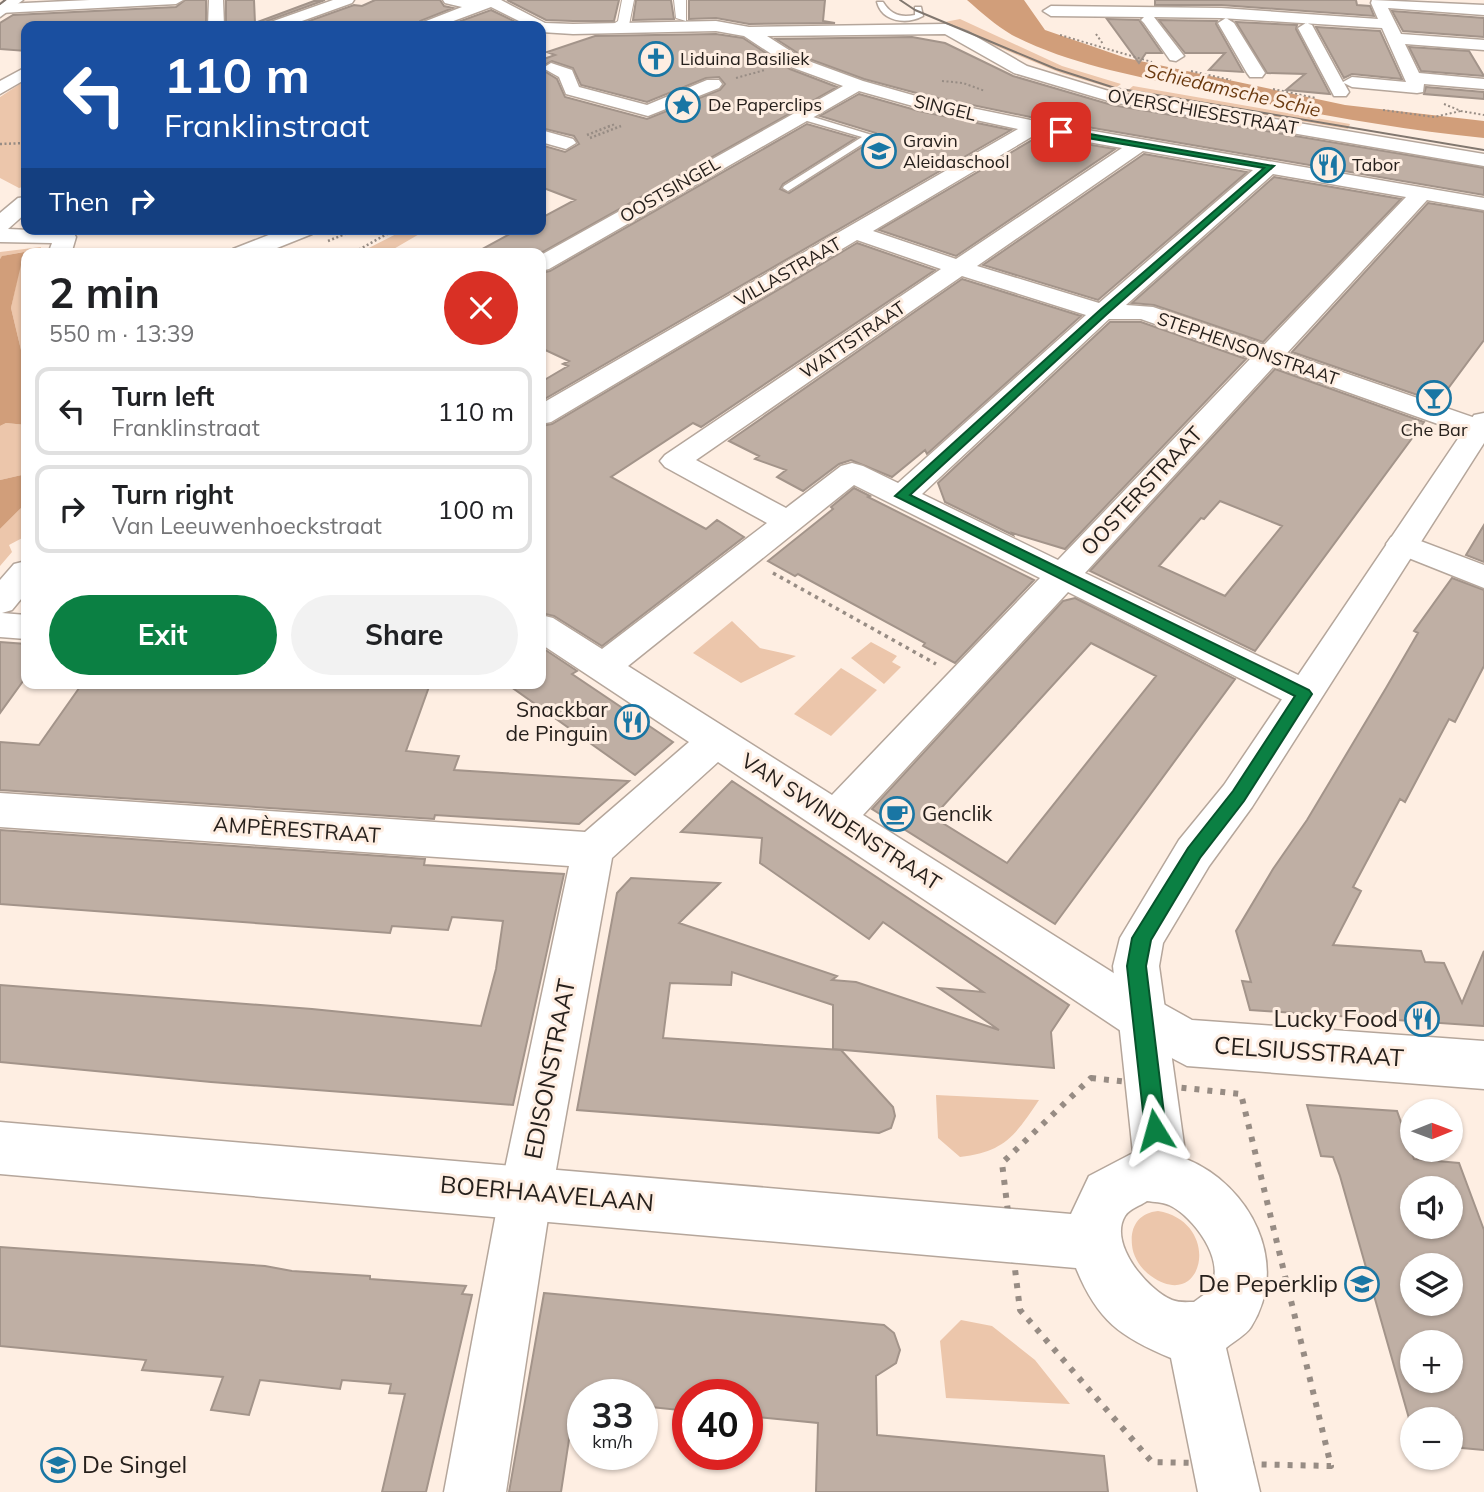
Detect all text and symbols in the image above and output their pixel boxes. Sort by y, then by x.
church icon: Liduina Basiliek [637,40,675,78]
text: 110 m [164,44,310,105]
place label: Liduina Basiliek [680,47,810,70]
icon: left [49,49,140,140]
water label: Schiedamsche Schie [1143,58,1323,122]
street label: OVERSCHIESESTRAAT [1106,83,1300,140]
place icon: De Paperclips [664,86,702,124]
street label: SINGEL [912,89,979,126]
place label: De Paperclips [708,93,822,116]
pin [1031,102,1091,162]
text: Franklinstraat [164,105,370,145]
icon: arrive [1042,113,1080,151]
place label: Gravin Aleidaschool [903,129,1009,173]
school or university icon: Gravin Aleidaschool [860,132,898,170]
restaurant icon: Tabor [1309,146,1347,184]
street label: OOSTSINGEL [615,152,724,228]
place label: Tabor [1352,153,1400,176]
icon: right [123,182,161,220]
text: Then [49,185,109,218]
street label: VILLASTRAAT [730,232,845,311]
text: 2 min [49,266,160,319]
button: close [444,271,518,345]
street label: WATTSTRAAT [796,296,910,383]
street label: STEPHENSONSTRAAT [1154,307,1342,390]
text: 550 m · 13:39 [49,319,194,348]
bar icon: Che Bar [1415,379,1453,417]
text: Turn left [112,380,214,413]
icon: left [53,392,91,430]
text: 110 m [438,395,514,428]
text: Franklinstraat [112,413,260,442]
place label: Che Bar [1401,418,1468,441]
street label: OOSTERSTRAAT [1075,420,1208,560]
text: Turn right [112,478,233,511]
icon: right [53,490,91,528]
text: 100 m [438,493,514,526]
text: Van Leeuwenhoeckstraat [112,511,382,540]
button: Exit [49,595,277,675]
button: Share [291,595,518,675]
place label: Snackbar de Pinguin [505,696,608,746]
restaurant icon: Snackbar de Pinguin [613,703,651,741]
street label: VAN SWINDENSTRAAT [737,747,947,896]
cafe icon: Genclik [878,795,916,833]
place label: Genclik [922,800,992,826]
street label: AMPÈRESTRAAT [212,810,382,848]
street label: EDISONSTRAAT [517,976,581,1162]
restaurant icon: Lucky Food [1403,1000,1441,1038]
place label: Lucky Food [1274,1003,1398,1033]
street label: CELSIUSSTRAAT [1213,1029,1405,1073]
position arrow [1118,1093,1192,1167]
north arrow [1400,1099,1463,1162]
map controls [1400,1099,1463,1470]
street label: BOERHAAVELAAN [439,1169,655,1217]
button: sound [1400,1176,1463,1239]
button: layers [1400,1253,1463,1316]
school or university icon: De Peperklip [1343,1265,1381,1303]
place label: De Peperklip [1198,1268,1338,1298]
button: + [1400,1330,1463,1393]
speed limit sign: 40 [672,1379,763,1470]
text: 33 [591,1393,634,1437]
button: − [1400,1407,1463,1470]
text: km/h [592,1430,633,1453]
school or university icon: De Singel [39,1446,77,1484]
place label: De Singel [82,1449,187,1479]

